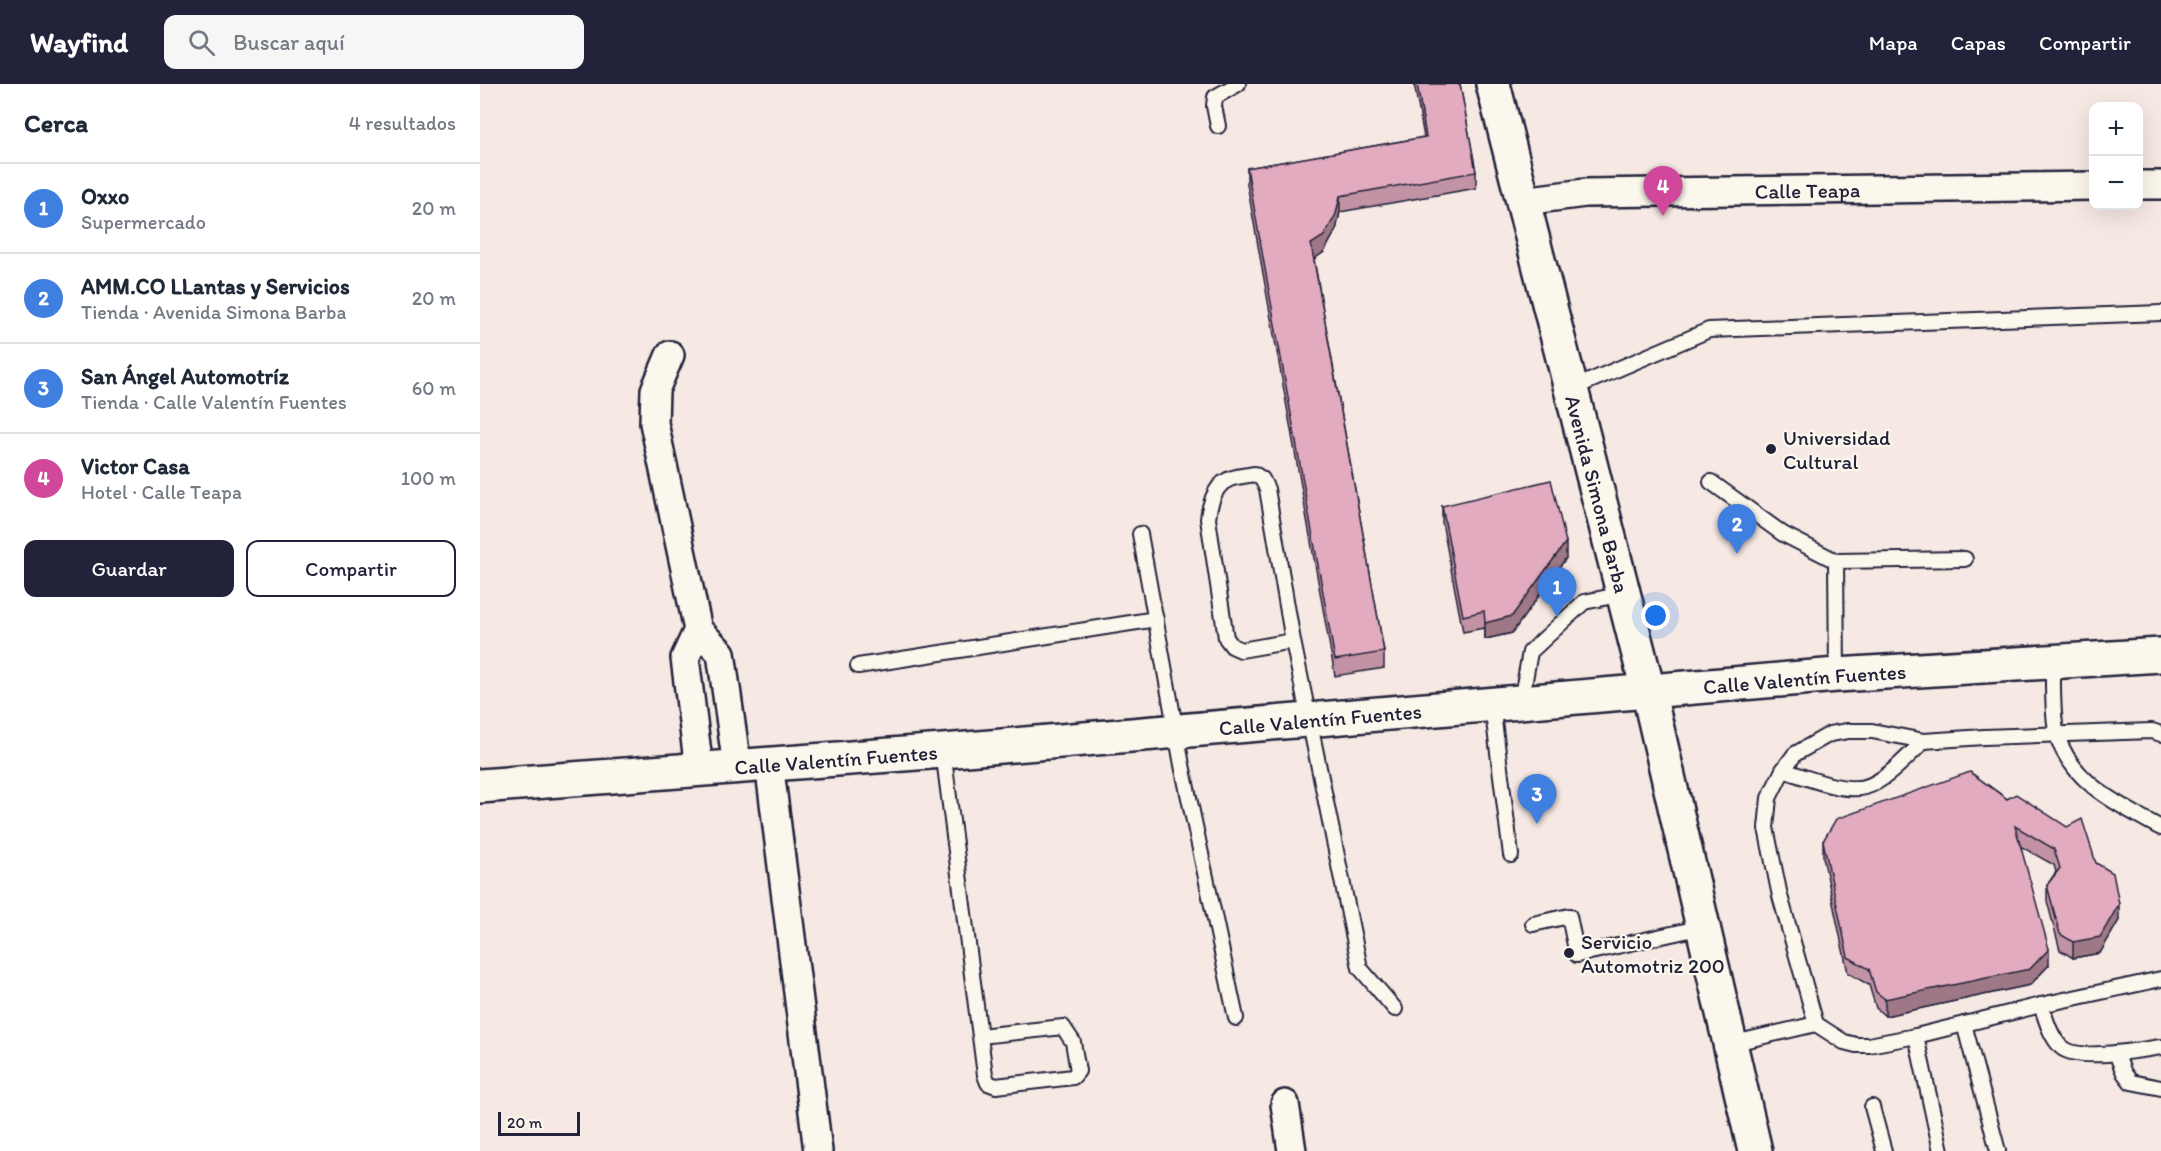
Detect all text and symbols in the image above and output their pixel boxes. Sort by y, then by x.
search box [164,15,584,69]
text: Wayfind [30,25,128,59]
icon: search [185,26,218,59]
text: Buscar aquí [233,29,345,56]
text: Mapa [1869,30,1918,55]
text: Capas [1951,30,2006,55]
text: Compartir [2039,30,2131,55]
map controls [2089,102,2143,210]
button: + [2089,102,2143,156]
text: Cerca [24,107,88,139]
text: 4 resultados [349,111,456,135]
button: − [2089,156,2143,210]
pin: 4 [1644,166,1682,216]
street label: Calle Teapa [1755,177,1860,203]
text: Oxxo [81,183,129,210]
text: 1 [39,196,48,220]
text: 20 m [412,196,456,220]
text: Supermercado [81,210,206,234]
text: AMM.CO LLantas y Servicios [81,273,350,300]
text: 2 [38,286,49,310]
text: 20 m [412,286,456,310]
text: Tienda · Avenida Simona Barba [81,300,346,324]
text: San Ángel Automotríz [81,363,289,390]
text: 3 [38,376,49,400]
text: 60 m [412,376,456,400]
text: Tienda · Calle Valentín Fuentes [81,390,347,414]
street label: Avenida Simona Barba [1561,392,1635,595]
place label: Universidad Cultural [1783,425,1891,474]
marker: Universidad Cultural [1764,442,1778,456]
text: Victor Casa [81,453,190,480]
text: 4 [37,466,50,490]
text: 100 m [401,466,456,490]
text: Hotel · Calle Teapa [81,480,242,504]
pin: 2 [1718,504,1756,554]
button: Guardar [24,540,234,597]
button: Compartir [246,540,456,597]
pin: 1 [1538,568,1576,617]
your location [1641,601,1670,630]
street label: Calle Valentín Fuentes [1702,658,1907,699]
street label: Calle Valentín Fuentes [1218,698,1423,740]
street label: Calle Valentín Fuentes [734,739,938,779]
pin: 3 [1518,774,1556,824]
place label: Servicio Automotriz 200 [1581,929,1725,978]
marker: Servicio Automotriz 200 [1562,946,1576,960]
scale bar [498,1109,580,1136]
text: 20 m [507,1113,542,1132]

